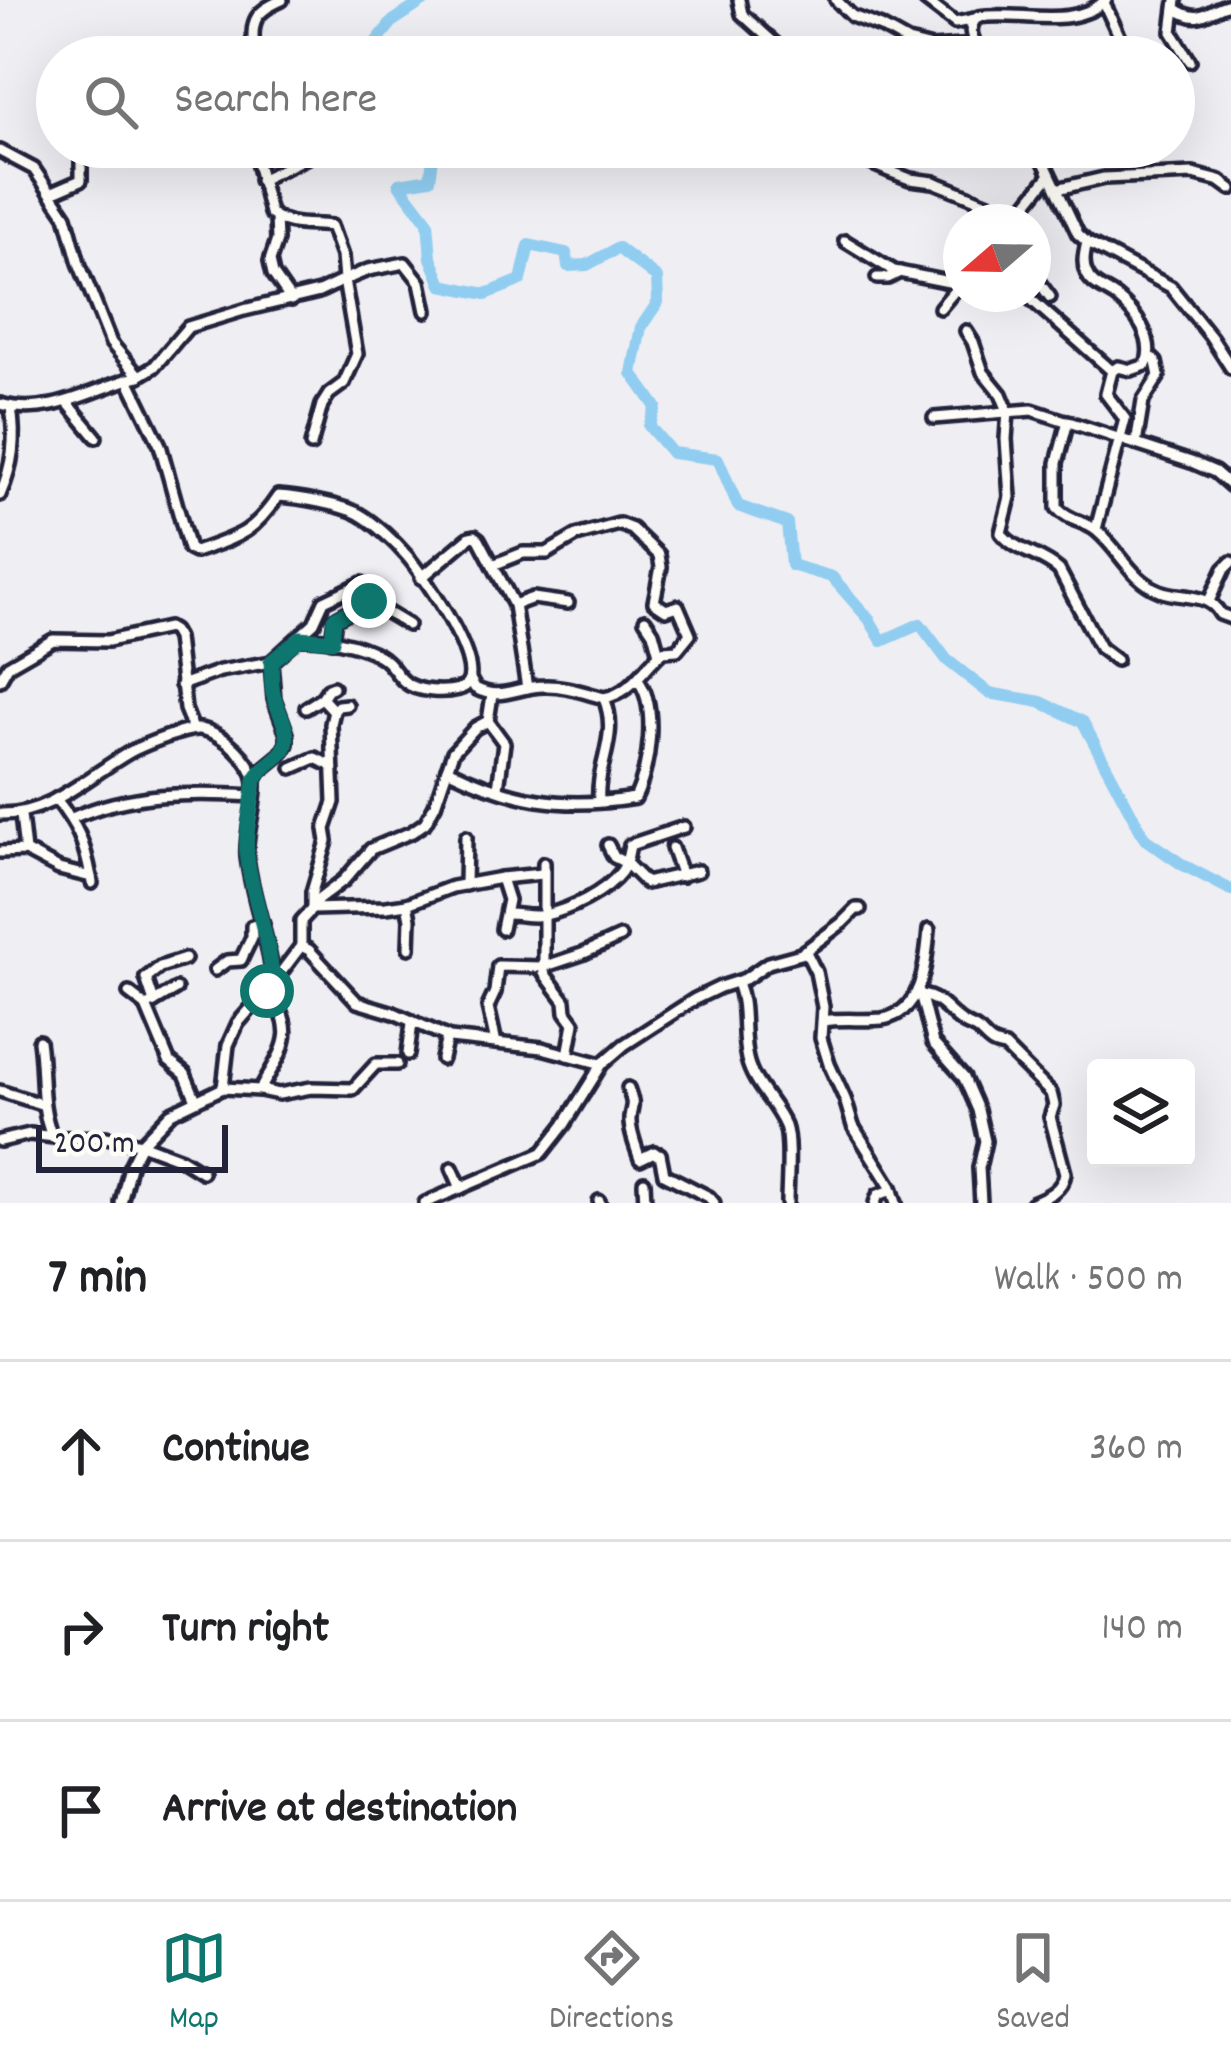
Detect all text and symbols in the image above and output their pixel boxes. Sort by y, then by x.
search box [36,36,1195,168]
icon: search [78,69,144,135]
text: Search here [174,70,377,134]
north arrow [943,204,1051,312]
route end [342,574,396,628]
route start [240,964,294,1018]
map controls [1087,1059,1195,1167]
button: layers [1087,1059,1195,1167]
scale bar [36,1119,228,1172]
text: 200 m [54,1122,135,1169]
text: 7 min [48,1245,147,1317]
text: Walk · 500 m [994,1254,1183,1309]
icon: ahead [48,1418,114,1484]
text: Continue [162,1419,310,1483]
text: 360 m [1090,1423,1183,1478]
icon: right [48,1598,114,1664]
text: Turn right [162,1599,329,1663]
text: 140 m [1101,1603,1183,1658]
icon: arrive [48,1778,114,1844]
text: Arrive at destination [162,1779,517,1843]
tab: Map [161,1925,227,2044]
tab: Directions [549,1925,674,2044]
tab: Saved [996,1925,1070,2044]

